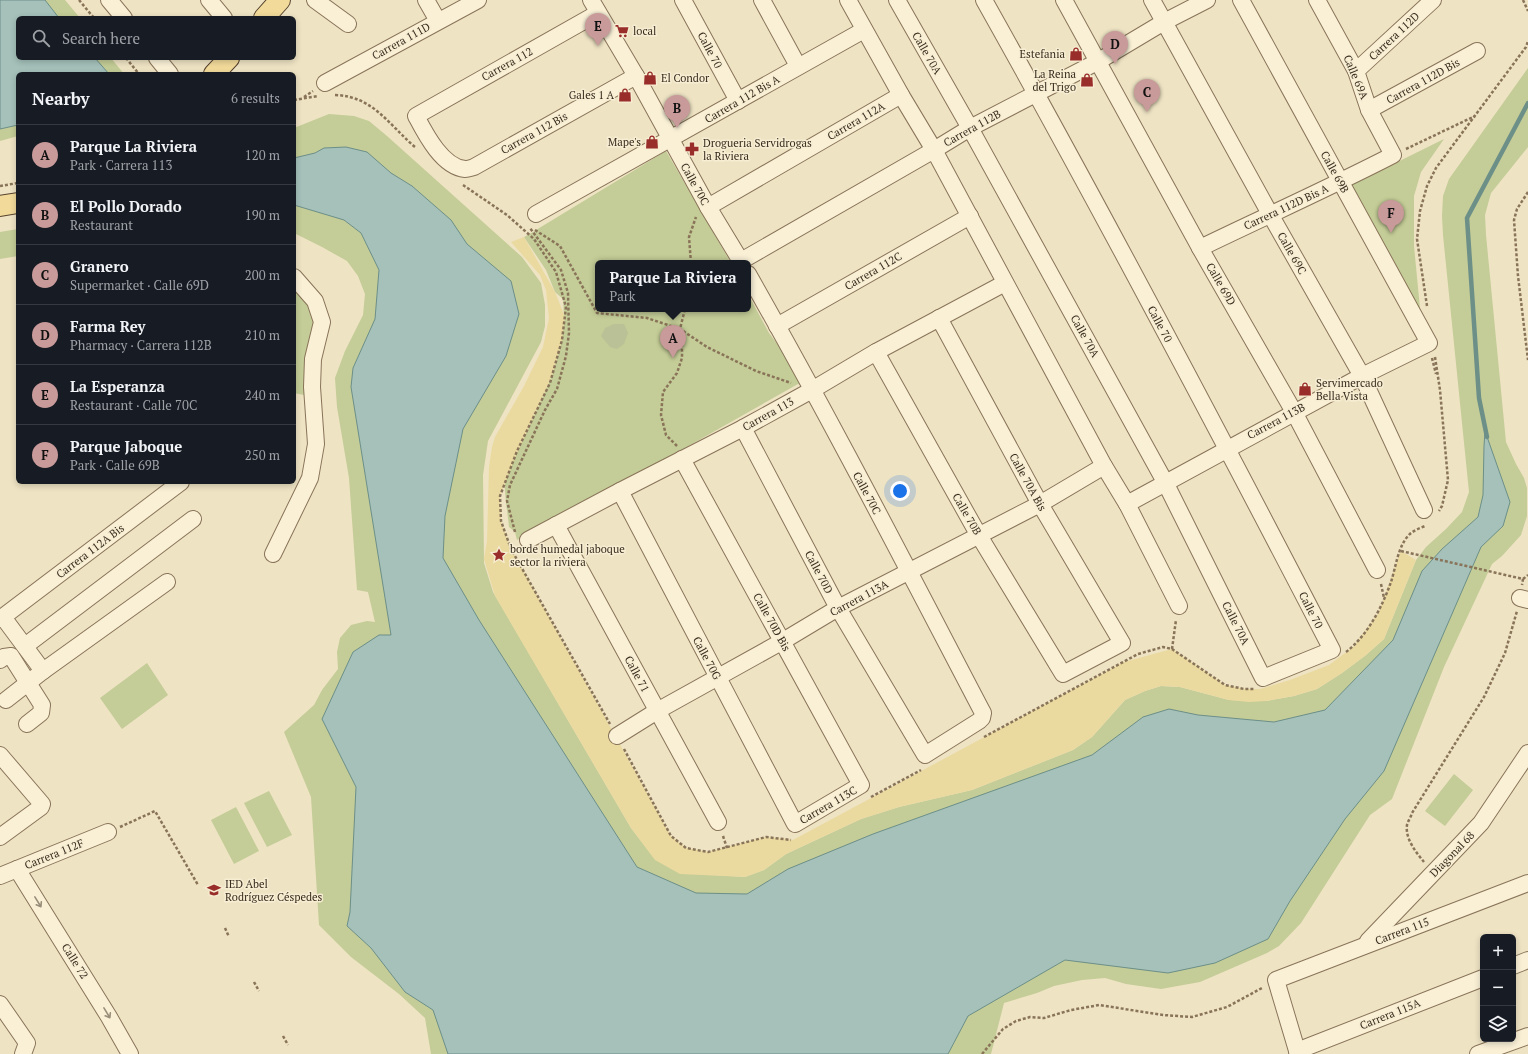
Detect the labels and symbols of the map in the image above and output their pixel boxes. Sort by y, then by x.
street label: Carrera 112D [1366,9,1422,63]
pin: E [585,13,611,46]
street label: Carrera 111D [369,19,433,63]
supermarket icon: local [614,23,630,39]
place label: local [633,24,656,38]
street label: Calle 70 [695,29,725,71]
street label: Calle 70A [909,29,945,77]
pin: D [1102,31,1128,64]
street label: Carrera 112 [479,44,535,84]
shop icon: Estefania [1068,46,1084,62]
place label: Estefania [1020,47,1065,61]
street label: Calle 69A [1340,53,1372,102]
street label: Carrera 112D Bis [1384,55,1462,107]
place label: La Reina del Trigo [1032,67,1076,94]
shop icon: El Condor [642,70,658,86]
place label: El Condor [661,71,710,85]
street label: Carrera 112 Bis A [702,72,782,126]
shop icon: La Reina del Trigo [1079,72,1095,88]
pin: C [1134,79,1160,112]
shop icon: Gales 1 A [617,87,633,103]
place label: Gales 1 A [569,88,614,102]
pin: B [664,95,690,128]
street label: Carrera 112A [825,99,888,143]
street label: Carrera 112B [941,106,1003,149]
street label: Carrera 112 Bis [498,109,570,157]
shop icon: Mape's [644,134,660,150]
place label: Mape's [608,135,641,149]
place label: Drogueria Servidrogas la Riviera [703,136,812,163]
pharmacy icon: Drogueria Servidrogas la Riviera [684,141,700,157]
street label: Calle 69B [1318,149,1352,196]
street label: Calle 70C [678,160,712,208]
street label: Carrera 112D Bis A [1241,181,1331,233]
pin: F [1378,200,1404,233]
street label: Calle 69C [1274,229,1310,277]
street label: Carrera 112C [842,249,904,293]
street label: Calle 69D [1203,260,1239,308]
street label: Calle 70 [1145,303,1175,345]
street label: Calle 70A [1068,312,1103,360]
pin: A [660,325,686,358]
place label: Servimercado Bella Vista [1316,376,1383,403]
shop icon: Servimercado Bella Vista [1297,381,1313,397]
street label: Carrera 113 [740,394,796,434]
street label: Carrera 113B [1245,400,1307,442]
street label: Calle 70A Bis [1006,451,1050,514]
street label: Calle 70C [850,469,884,517]
your location [890,481,910,501]
street label: Calle 70B [949,491,985,538]
street label: Carrera 112A Bis [53,521,127,581]
place label: borde humedal jaboque sector la riviera [510,542,625,569]
place icon: borde humedal jaboque sector la riviera [491,547,507,563]
street label: Calle 70D [802,548,836,596]
street label: Carrera 113A [827,577,891,619]
street label: Calle 70 [1296,589,1326,631]
street label: Calle 70D Bis [750,590,794,654]
street label: Calle 70A [1219,599,1253,647]
street label: Calle 70G [690,634,724,682]
street label: Calle 71 [622,653,652,695]
street label: Carrera 113C [797,783,859,827]
street label: Diagonal 68 [1427,828,1477,880]
street label: Carrera 112F [22,836,86,872]
place label: IED Abel Rodríguez Céspedes [225,877,323,904]
school or university icon: IED Abel Rodríguez Céspedes [206,882,222,898]
one-way arrow [34,896,42,907]
street label: Carrera 115 [1373,914,1431,948]
street label: Calle 72 [59,941,91,981]
street label: Carrera 115A [1358,995,1423,1033]
one-way arrow [103,1007,111,1019]

